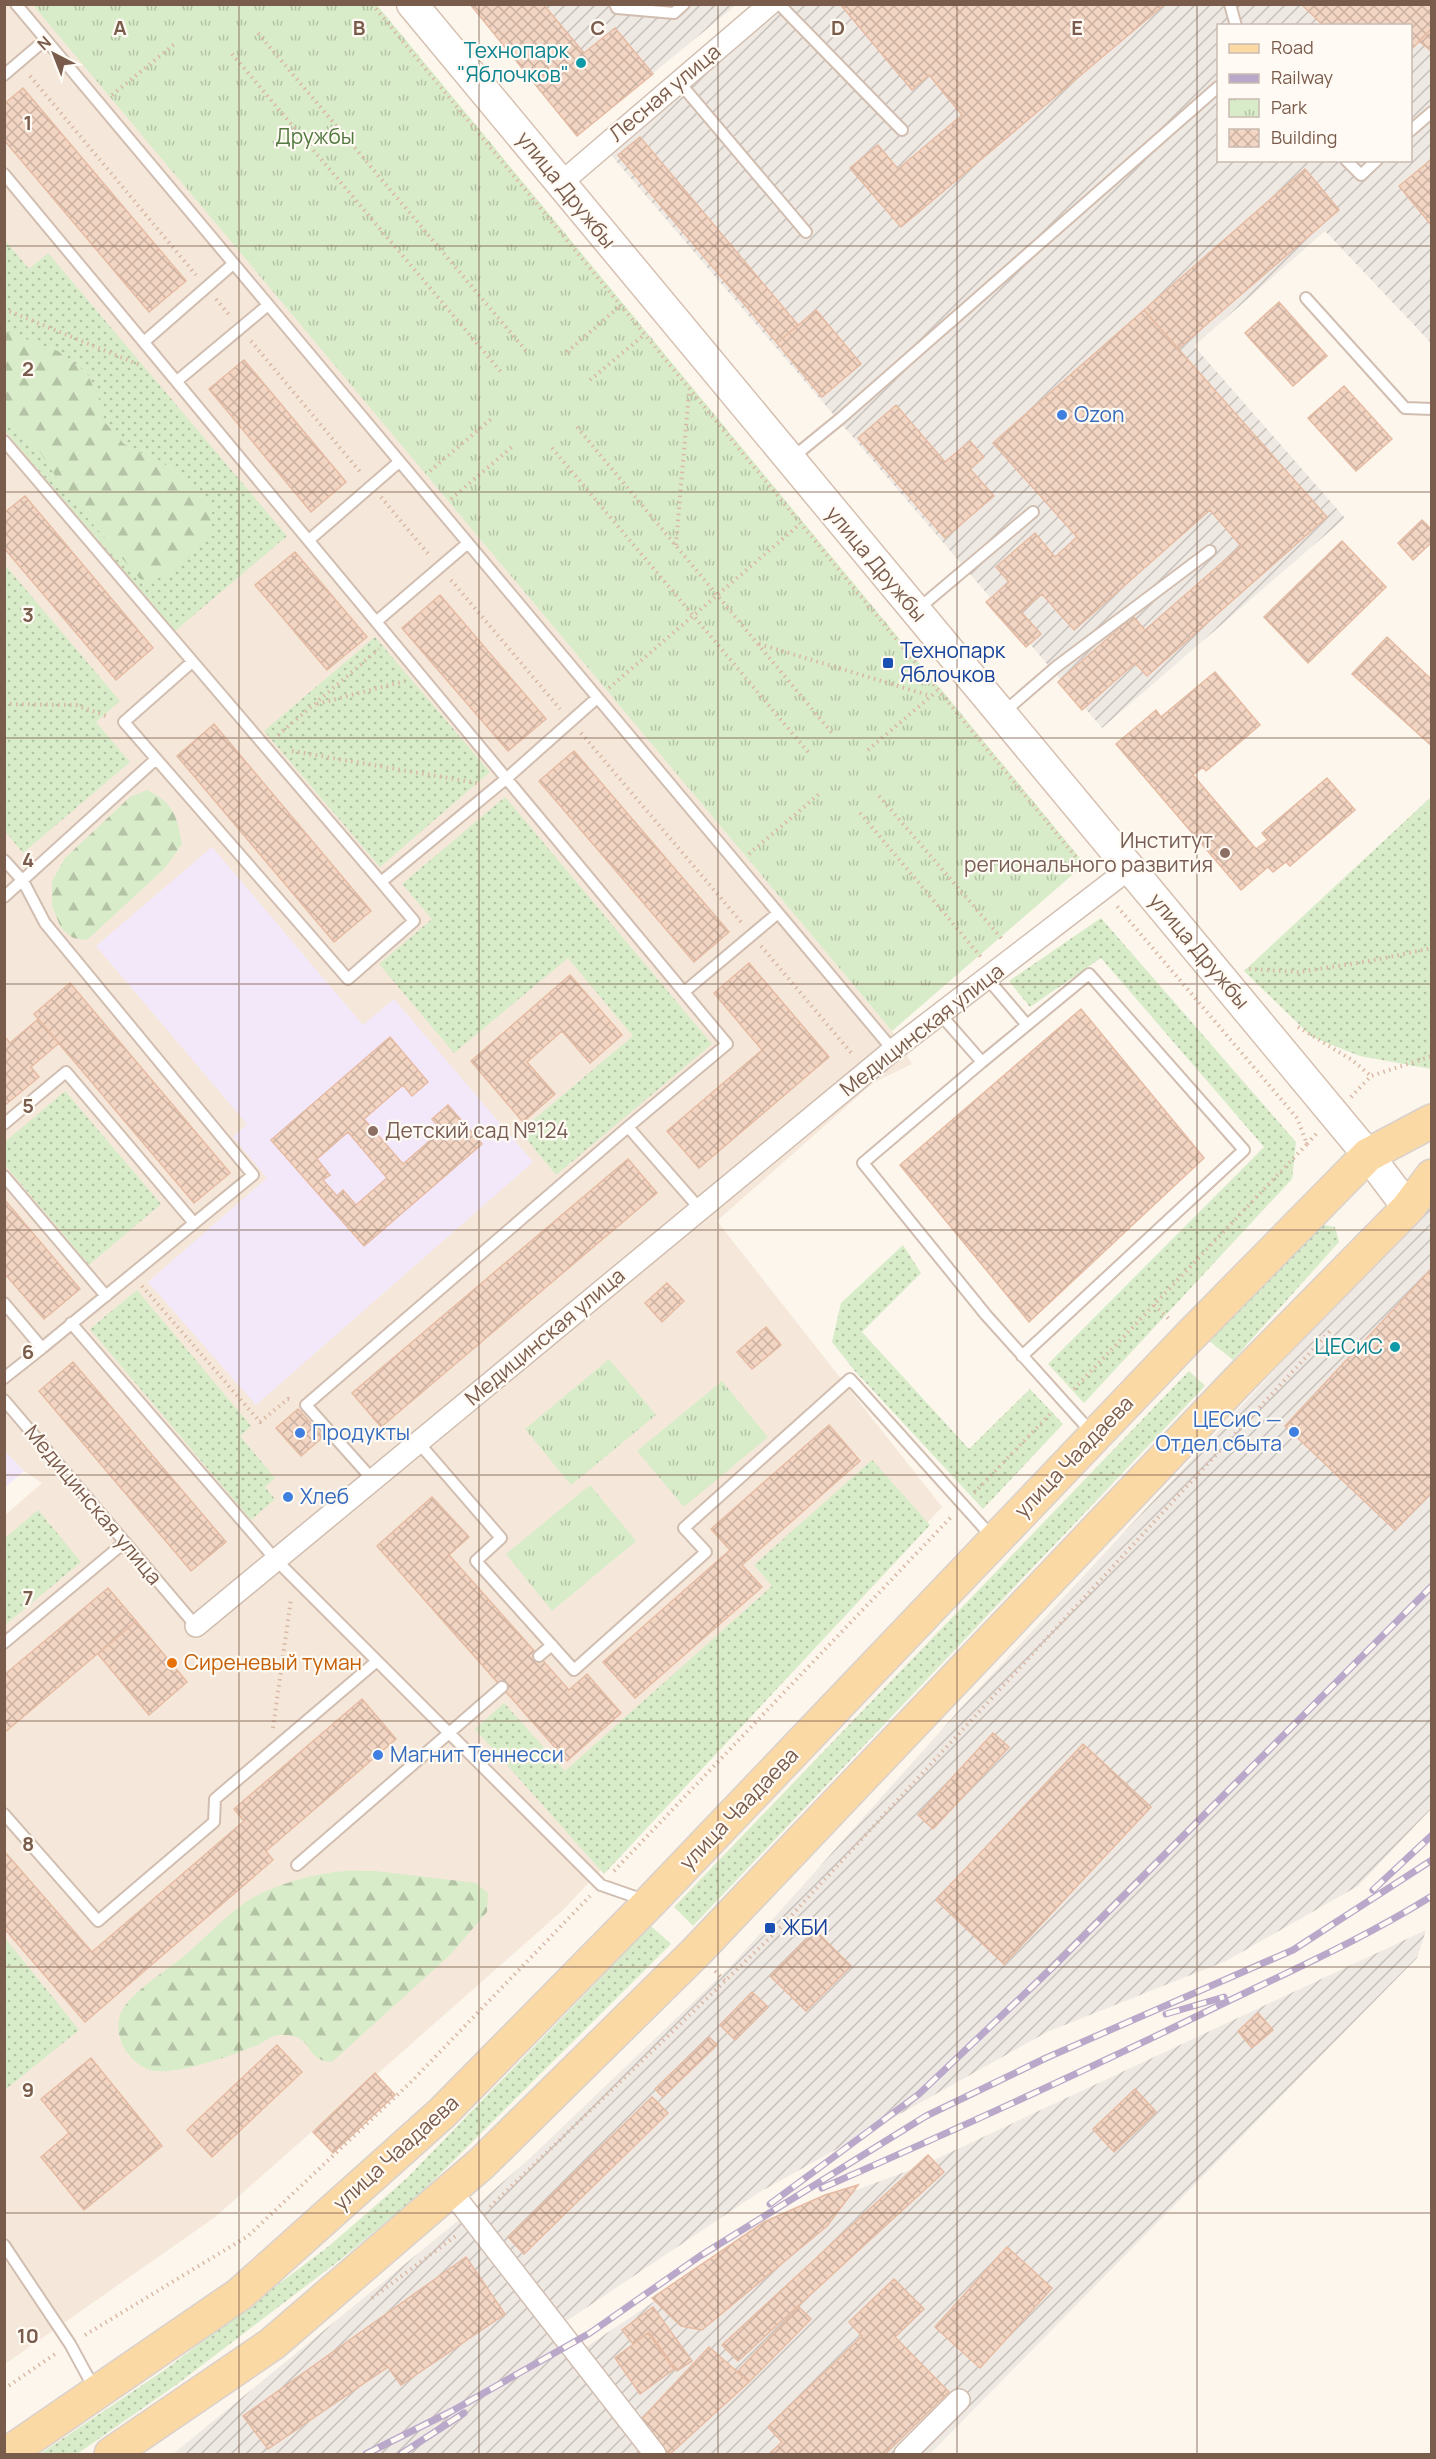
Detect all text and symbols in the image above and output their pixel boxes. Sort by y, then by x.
text: A [113,14,127,41]
text: B [353,14,366,41]
text: C [591,14,605,41]
text: D [831,14,845,41]
text: E [1071,14,1083,41]
north arrow [24,24,84,84]
legend [1217,24,1412,162]
text: N [32,31,56,55]
text: Road [1271,35,1314,59]
place label: Технопарк "Яблочков" [457,36,570,88]
street label: Лесная улица [603,37,726,147]
marker: Технопарк "Яблочков" [574,56,588,70]
text: Railway [1271,65,1333,89]
text: Park [1271,95,1308,119]
text: 1 [24,109,32,136]
park label: Дружбы [275,122,355,150]
street label: улица Дружбы [511,125,623,254]
text: Building [1271,125,1337,149]
text: 2 [22,355,34,382]
place label: Ozon [1074,400,1124,428]
marker: Ozon [1055,408,1069,422]
street label: улица Дружбы [820,500,933,627]
text: 3 [22,601,34,628]
place label: Технопарк Яблочков [900,636,1006,688]
marker: Технопарк Яблочков [881,656,895,670]
place label: Институт регионального развития [964,826,1213,878]
text: 4 [22,846,34,873]
marker: Институт регионального развития [1218,846,1232,860]
street label: улица Дружбы [1143,887,1256,1014]
street label: Медицинская улица [834,956,1009,1102]
text: 5 [22,1092,34,1119]
place label: Детский сад №124 [385,1116,569,1144]
marker: Детский сад №124 [366,1124,380,1138]
street label: Медицинская улица [459,1261,630,1411]
place label: ЦЕСиС [1315,1332,1383,1360]
text: 6 [22,1338,34,1365]
marker: ЦЕСиС [1388,1340,1402,1354]
street label: улица Чаадаева [1008,1389,1139,1524]
place label: ЦЕСиС — Отдел сбыта [1155,1405,1282,1457]
place label: Продукты [312,1418,410,1446]
street label: Медицинская улица [19,1419,169,1590]
marker: ЦЕСиС — Отдел сбыта [1287,1425,1301,1439]
marker: Продукты [293,1426,307,1440]
place label: Хлеб [300,1482,349,1510]
marker: Хлеб [281,1490,295,1504]
text: 7 [23,1584,33,1611]
place label: Сиреневый туман [184,1648,362,1676]
marker: Сиреневый туман [165,1656,179,1670]
place label: Магнит Теннесси [390,1740,564,1768]
street label: улица Чаадаева [673,1741,804,1876]
marker: Магнит Теннесси [371,1748,385,1762]
text: 8 [22,1830,34,1857]
place label: ЖБИ [782,1913,828,1941]
marker: ЖБИ [763,1921,777,1935]
text: 9 [22,2076,34,2103]
street label: улица Чаадаева [327,2088,464,2216]
text: 10 [17,2322,39,2349]

